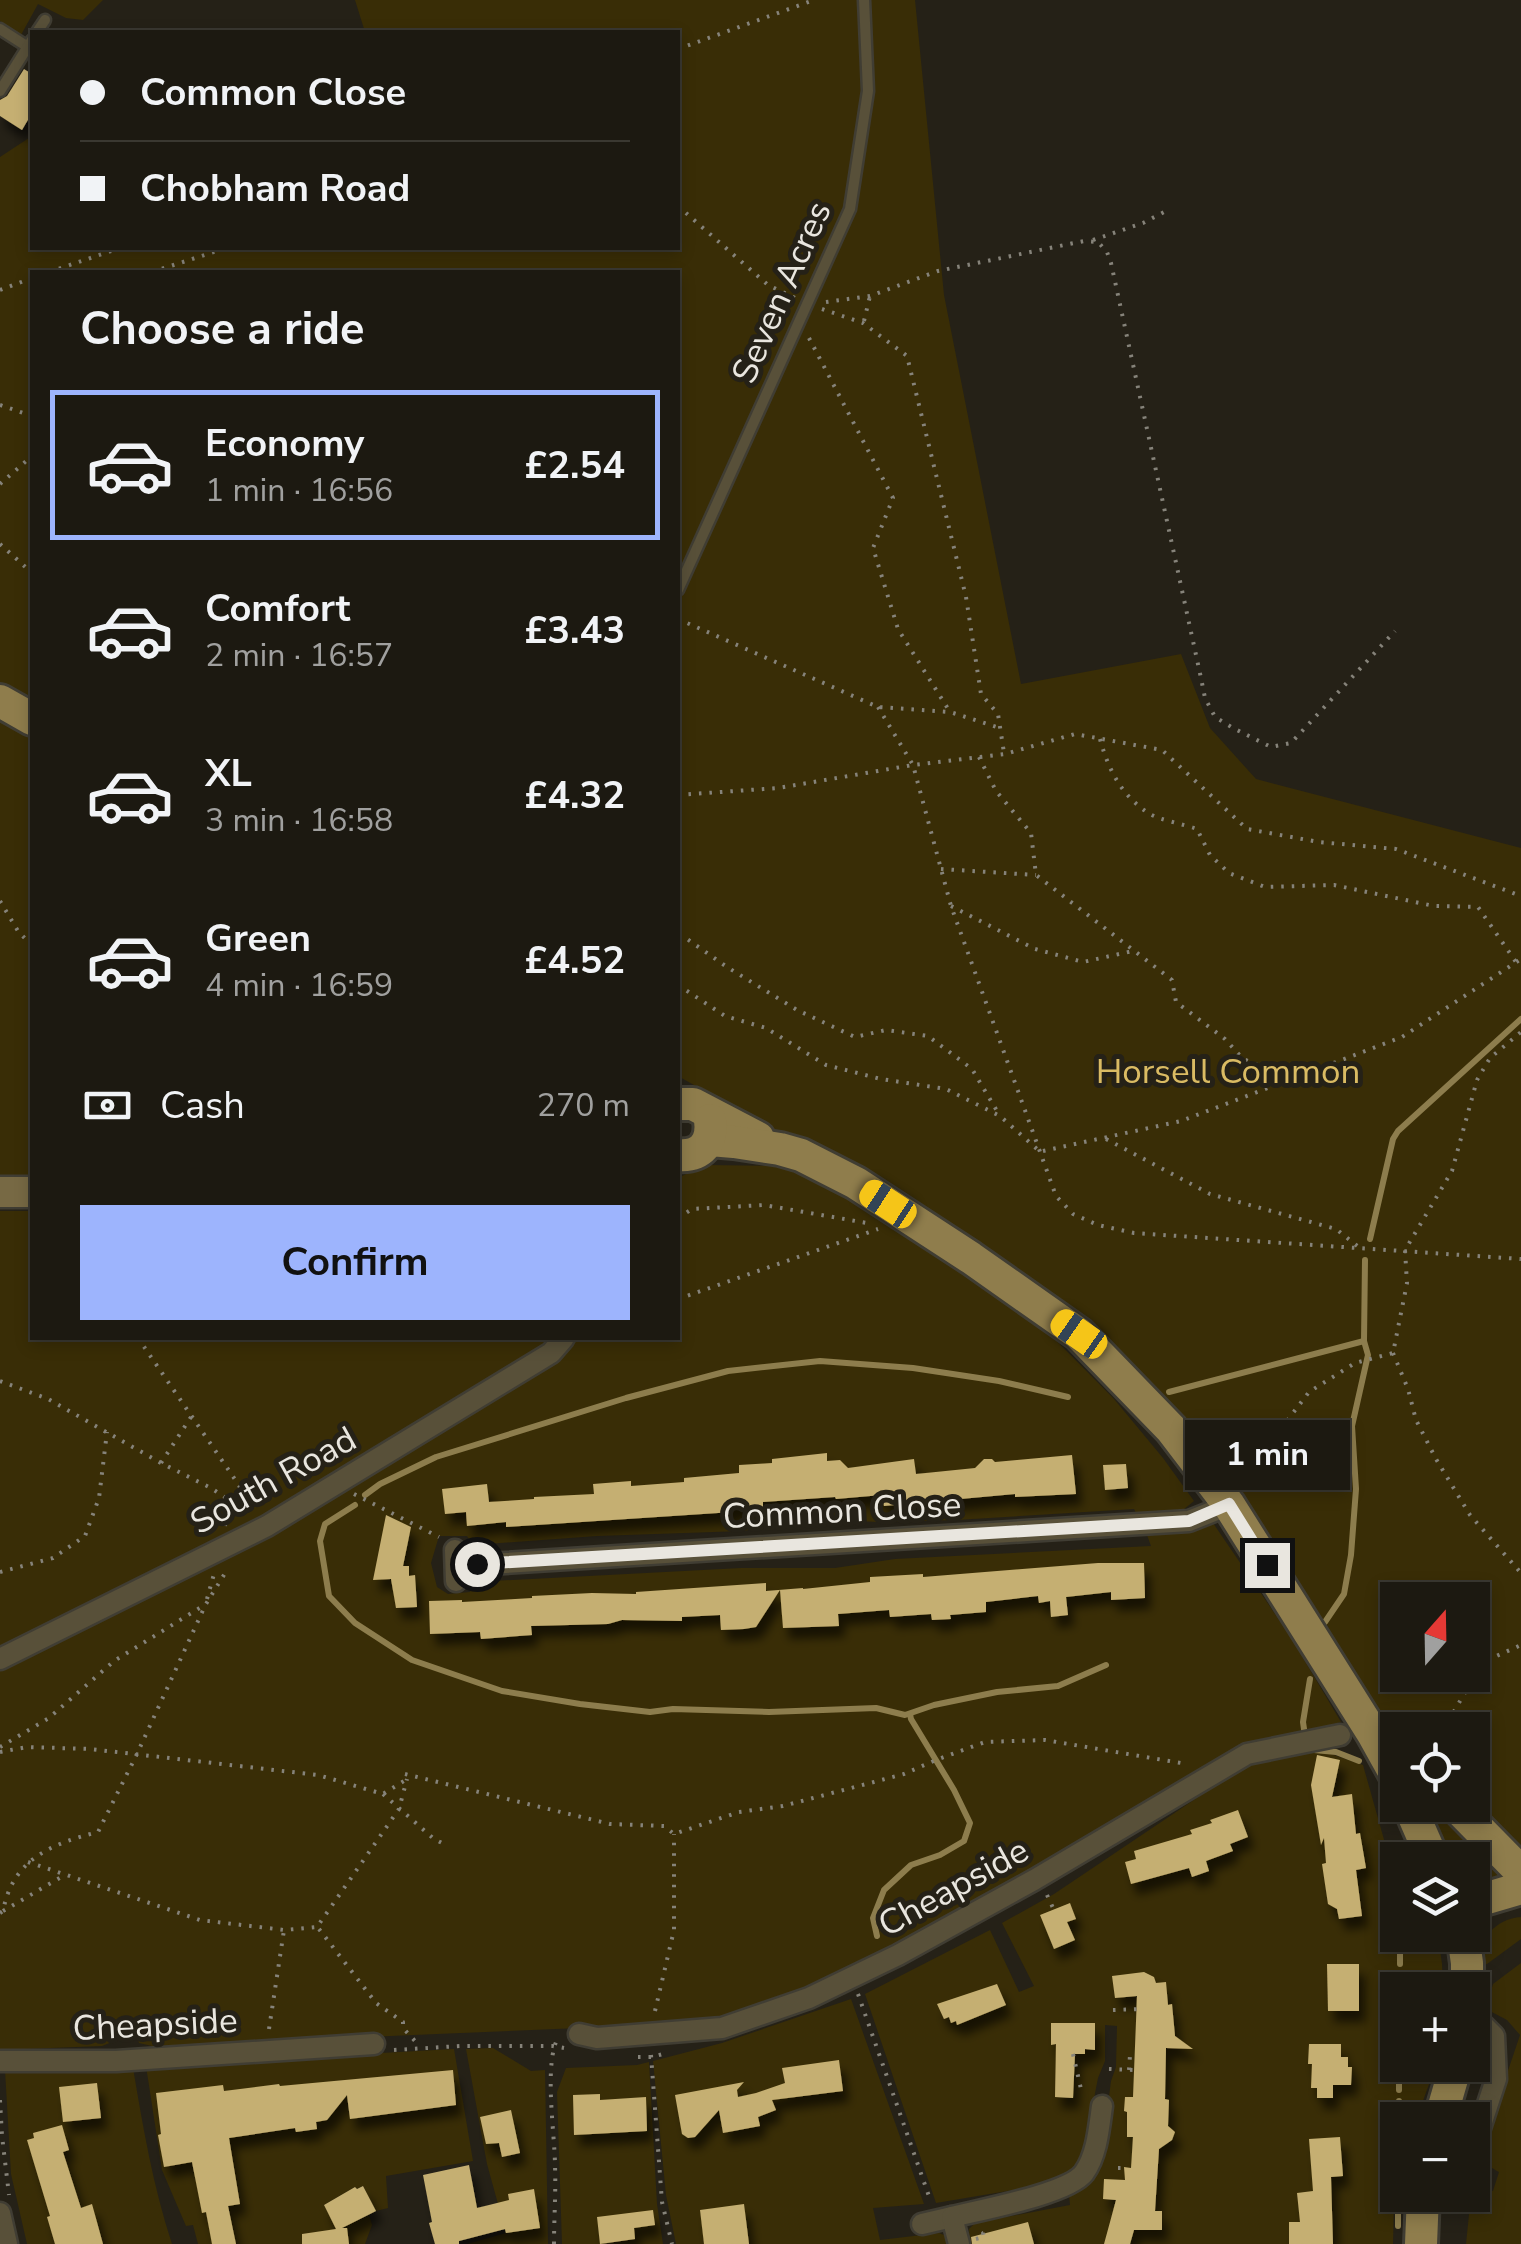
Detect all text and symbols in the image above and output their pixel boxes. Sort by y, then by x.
text: Common Close [140,67,406,118]
text: Chobham Road [140,163,410,214]
street label: Seven Acres [720,194,842,391]
text: Choose a ride [80,299,365,360]
text: Economy [205,418,364,469]
icon: car [85,420,175,510]
text: £2.54 [524,440,625,491]
text: 1 min · 16:56 [205,469,393,512]
text: Comfort [205,583,350,634]
icon: car [85,585,175,675]
text: £3.43 [524,605,625,656]
text: 2 min · 16:57 [205,634,393,677]
text: XL [205,748,252,799]
icon: car [85,750,175,840]
text: £4.32 [524,770,625,821]
text: 3 min · 16:58 [205,799,393,842]
text: Green [205,913,311,964]
icon: car [85,915,175,1005]
text: £4.52 [524,935,625,986]
text: 4 min · 16:59 [205,964,393,1007]
park label: Horsell Common [1096,1048,1360,1095]
icon: cash [80,1078,135,1133]
text: Cash [160,1080,245,1131]
text: 270 m [537,1084,630,1127]
car [855,1175,921,1233]
button: Confirm [80,1205,630,1320]
car [1046,1305,1112,1363]
street label: South Road [182,1415,365,1545]
callout: 1 min [1184,1420,1350,1490]
text: 1 min [1226,1433,1309,1476]
street label: Common Close [722,1481,962,1540]
route start [455,1542,500,1587]
route end [1245,1543,1290,1588]
north arrow [1380,1582,1490,1692]
map controls [1380,1582,1490,2212]
button: locate [1380,1712,1490,1822]
street label: Cheapside [870,1827,1037,1948]
button: layers [1380,1842,1490,1952]
button: + [1380,1972,1490,2082]
street label: Cheapside [71,1997,239,2052]
button: − [1380,2102,1490,2212]

